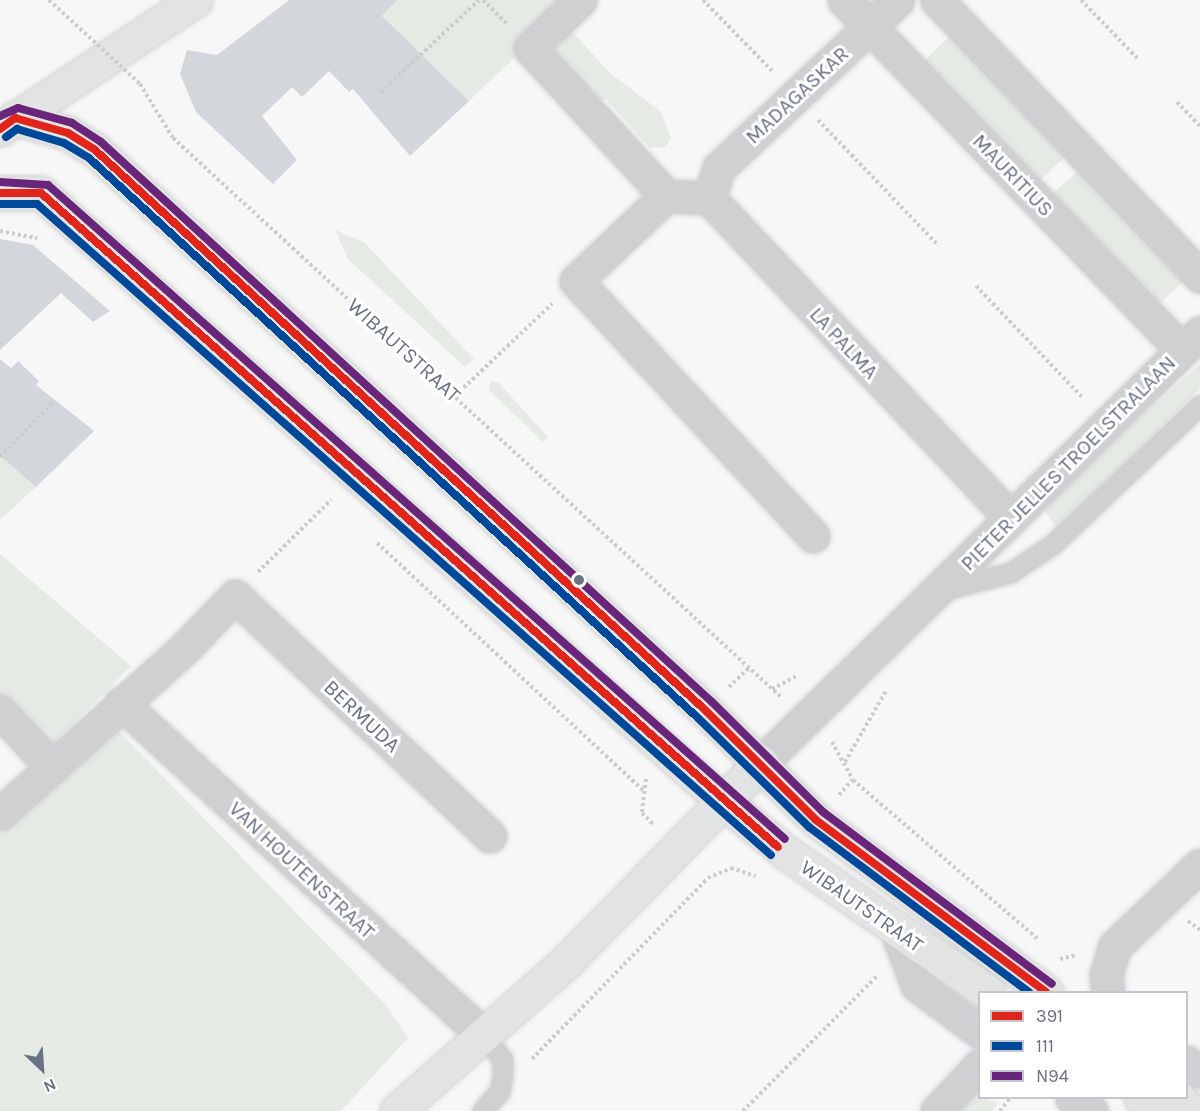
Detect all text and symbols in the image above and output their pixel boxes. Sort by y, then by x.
street label: MADAGASKAR [740,41,854,149]
street label: MAURITIUS [967,128,1059,222]
street label: WIBAUTSTRAAT [342,293,466,407]
street label: LA PALMA [804,302,884,384]
street label: PIETER JELLES TROELSTRALAAN [955,350,1181,576]
unlabelled marker [573,574,585,586]
street label: BERMUDA [319,674,405,758]
street label: VAN HOUTENSTRAAT [224,796,380,944]
street label: WIBAUTSTRAAT [796,854,928,958]
legend [978,991,1188,1099]
text: 391 [1036,1005,1063,1027]
text: 111 [1036,1035,1054,1057]
north arrow [12,1039,72,1099]
text: N94 [1036,1065,1069,1087]
text: N [41,1075,59,1097]

